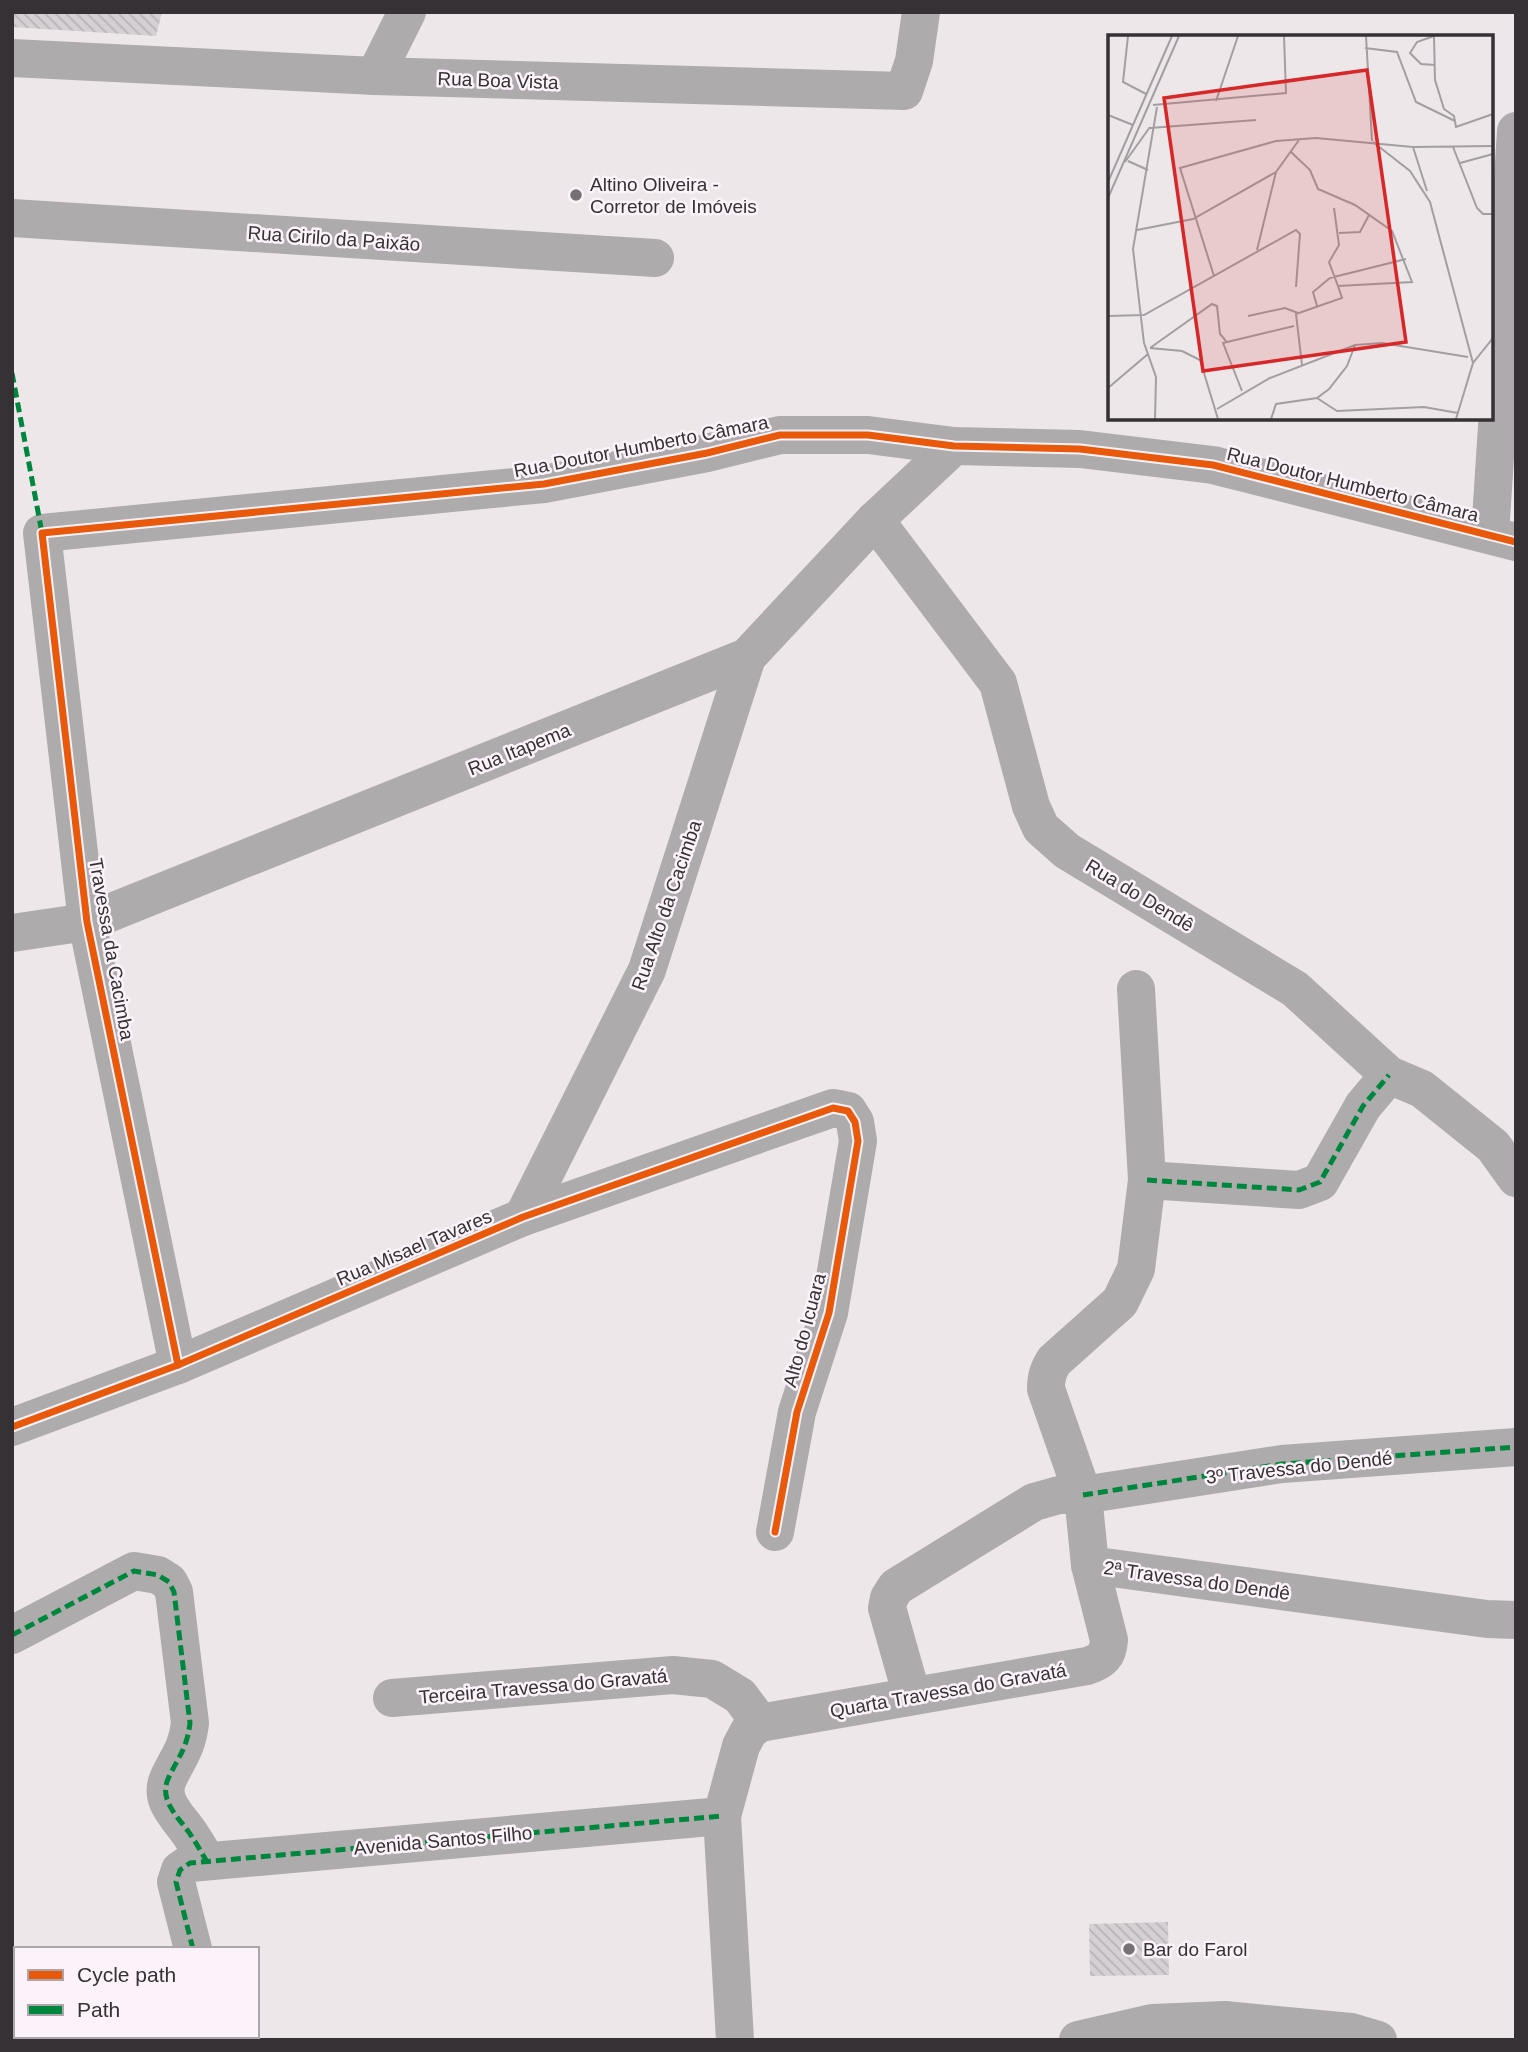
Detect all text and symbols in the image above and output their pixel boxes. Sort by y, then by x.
inset map [1108,35,1493,420]
street label: Rua Boa Vista [437,68,559,93]
place label: Altino Oliveira - Corretor de Imóveis [590,174,757,217]
marker: Altino Oliveira - Corretor de Imóveis [568,187,584,203]
street label: Rua Cirilo da Paixão [247,222,421,255]
street label: Rua Doutor Humberto Câmara [512,411,771,481]
street label: Rua Doutor Humberto Câmara [1225,443,1481,526]
street label: Rua Itapema [465,719,574,780]
street label: Rua Alto da Cacimba [627,817,706,993]
street label: Rua do Dendê [1082,855,1198,936]
street label: Travessa da Cacimba [85,857,138,1042]
street label: Rua Misael Tavares [333,1205,495,1290]
street label: Alto do Icuara [779,1270,830,1389]
street label: 3º Travessa do Dendé [1205,1447,1393,1488]
street label: 2ª Travessa do Dendê [1103,1557,1291,1604]
street label: Quarta Travessa do Gravatá [828,1659,1068,1722]
street label: Terceira Travessa do Gravatá [418,1665,669,1708]
street label: Avenida Santos Filho [353,1822,533,1859]
place label: Bar do Farol [1143,1939,1248,1960]
marker: Bar do Farol [1121,1941,1137,1957]
legend [14,1947,259,2038]
text: Cycle path [77,1963,176,1986]
text: Path [77,1998,120,2021]

